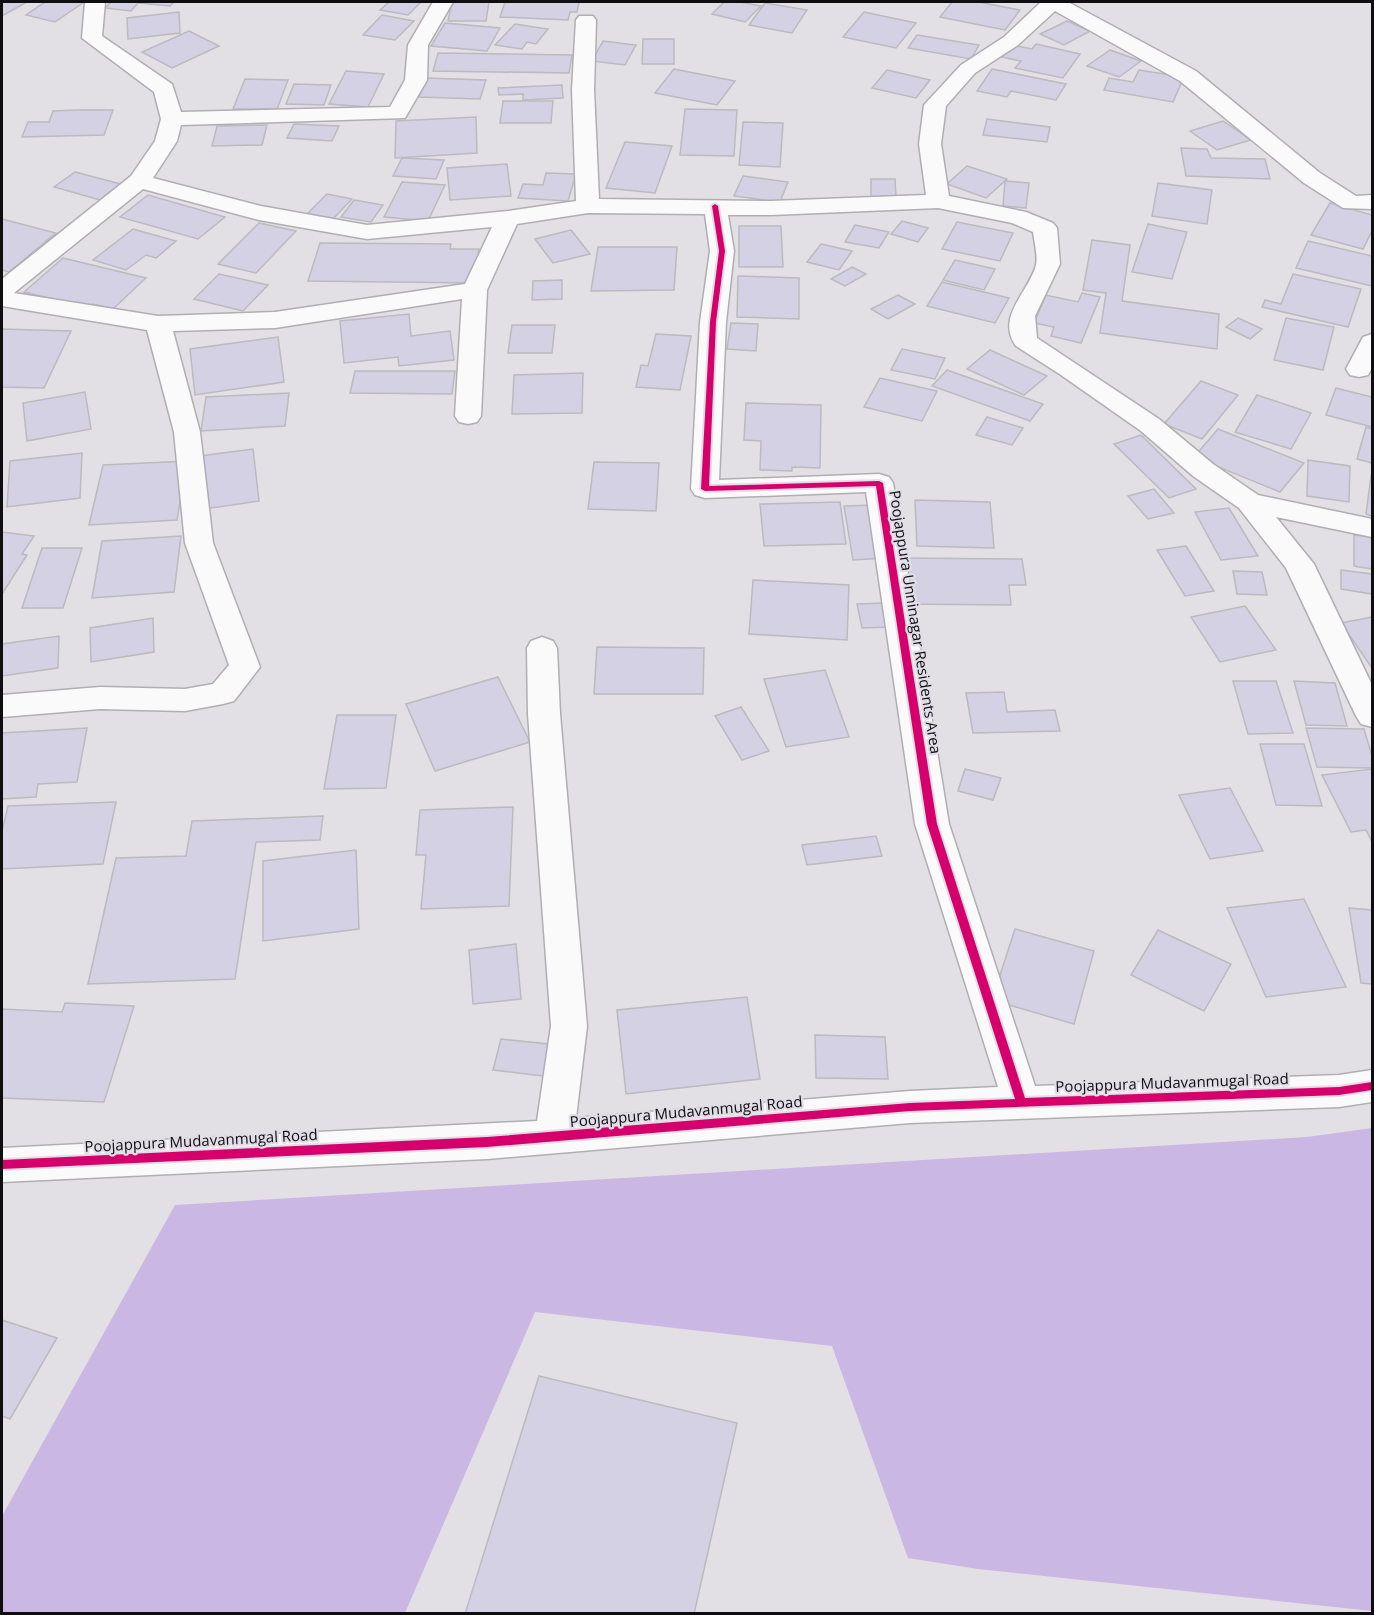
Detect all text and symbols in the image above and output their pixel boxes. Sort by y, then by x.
street label: Poojappura Unninagar Residents Area [885,489,947,755]
street label: Poojappura Mudavanmugal Road [1055,1068,1289,1096]
street label: Poojappura Mudavanmugal Road [569,1091,803,1131]
street label: Poojappura Mudavanmugal Road [84,1124,318,1156]

